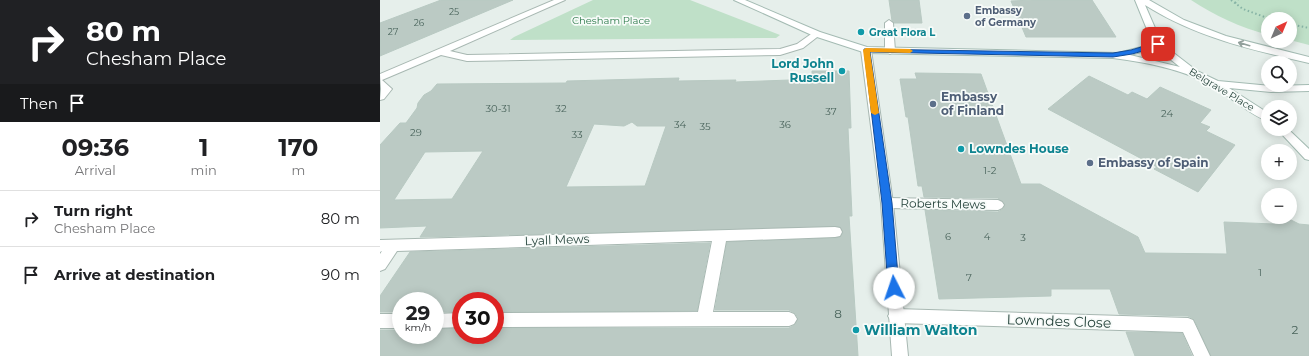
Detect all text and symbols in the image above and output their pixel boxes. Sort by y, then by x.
place label: Embassy of Germany [975,4,1037,29]
house number: 25 [449,6,459,17]
marker: Embassy of Germany [962,11,972,21]
north arrow [1261,12,1297,48]
map controls [1261,12,1297,224]
text: 80 m [86,14,161,48]
park label: Chesham Place [572,14,650,27]
icon: right [20,16,72,68]
house number: 26 [414,17,425,28]
house number: 27 [388,26,398,37]
place label: Great Flora L [869,26,935,39]
marker: Great Flora L [856,27,866,37]
pin [1141,27,1175,61]
icon: arrive [1147,33,1169,55]
one-way arrow [1238,40,1251,47]
text: Chesham Place [86,48,226,70]
place label: Lord John Russell [771,56,834,85]
button: search [1261,56,1297,92]
street label: Belgrave Place [1187,65,1257,114]
marker: Lord John Russell [837,66,847,76]
place label: Embassy of Finland [941,89,1004,118]
icon: arrive [66,92,88,114]
text: Then [20,94,58,113]
marker: Embassy of Finland [928,99,938,109]
button: layers [1261,100,1297,136]
house number: 30-31 [485,102,511,115]
house number: 32 [555,102,567,115]
house number: 37 [825,105,837,118]
house number: 24 [1161,107,1173,120]
house number: 34 [674,118,687,131]
house number: 36 [779,118,791,131]
house number: 35 [699,120,711,133]
house number: 29 [410,126,422,139]
house number: 33 [571,128,583,141]
text: 09:36 [62,133,129,162]
text: 1 [199,133,208,162]
text: 170 [278,133,318,162]
place label: Lowndes House [969,141,1069,156]
marker: Lowndes House [956,144,966,154]
button: + [1261,144,1297,180]
place label: Embassy of Spain [1098,155,1209,170]
marker: Embassy of Spain [1085,158,1095,168]
text: Arrival [75,162,116,178]
text: min [191,162,217,178]
text: m [291,162,305,178]
house number: 1-2 [984,164,997,177]
button: − [1261,188,1297,224]
street label: Roberts Mews [900,195,986,212]
text: Turn right [54,201,133,220]
icon: right [20,208,42,230]
text: 80 m [321,209,360,228]
text: Chesham Place [54,220,155,236]
house number: 6 [945,230,951,243]
house number: 4 [984,230,991,243]
street label: Lyall Mews [524,231,590,248]
house number: 3 [1020,231,1026,244]
icon: arrive [20,264,42,286]
text: Arrive at destination [54,265,215,284]
text: 90 m [321,265,360,284]
house number: 1 [1258,266,1262,279]
position arrow [873,267,915,309]
house number: 7 [966,271,972,284]
speed limit sign: 30 [452,292,504,344]
text: 29 [406,301,430,325]
house number: 8 [834,306,842,321]
street label: Lowndes Close [1006,310,1112,332]
text: km/h [405,321,431,334]
place label: William Walton [864,321,977,339]
house number: 2 [1292,322,1299,337]
marker: William Walton [851,325,861,335]

